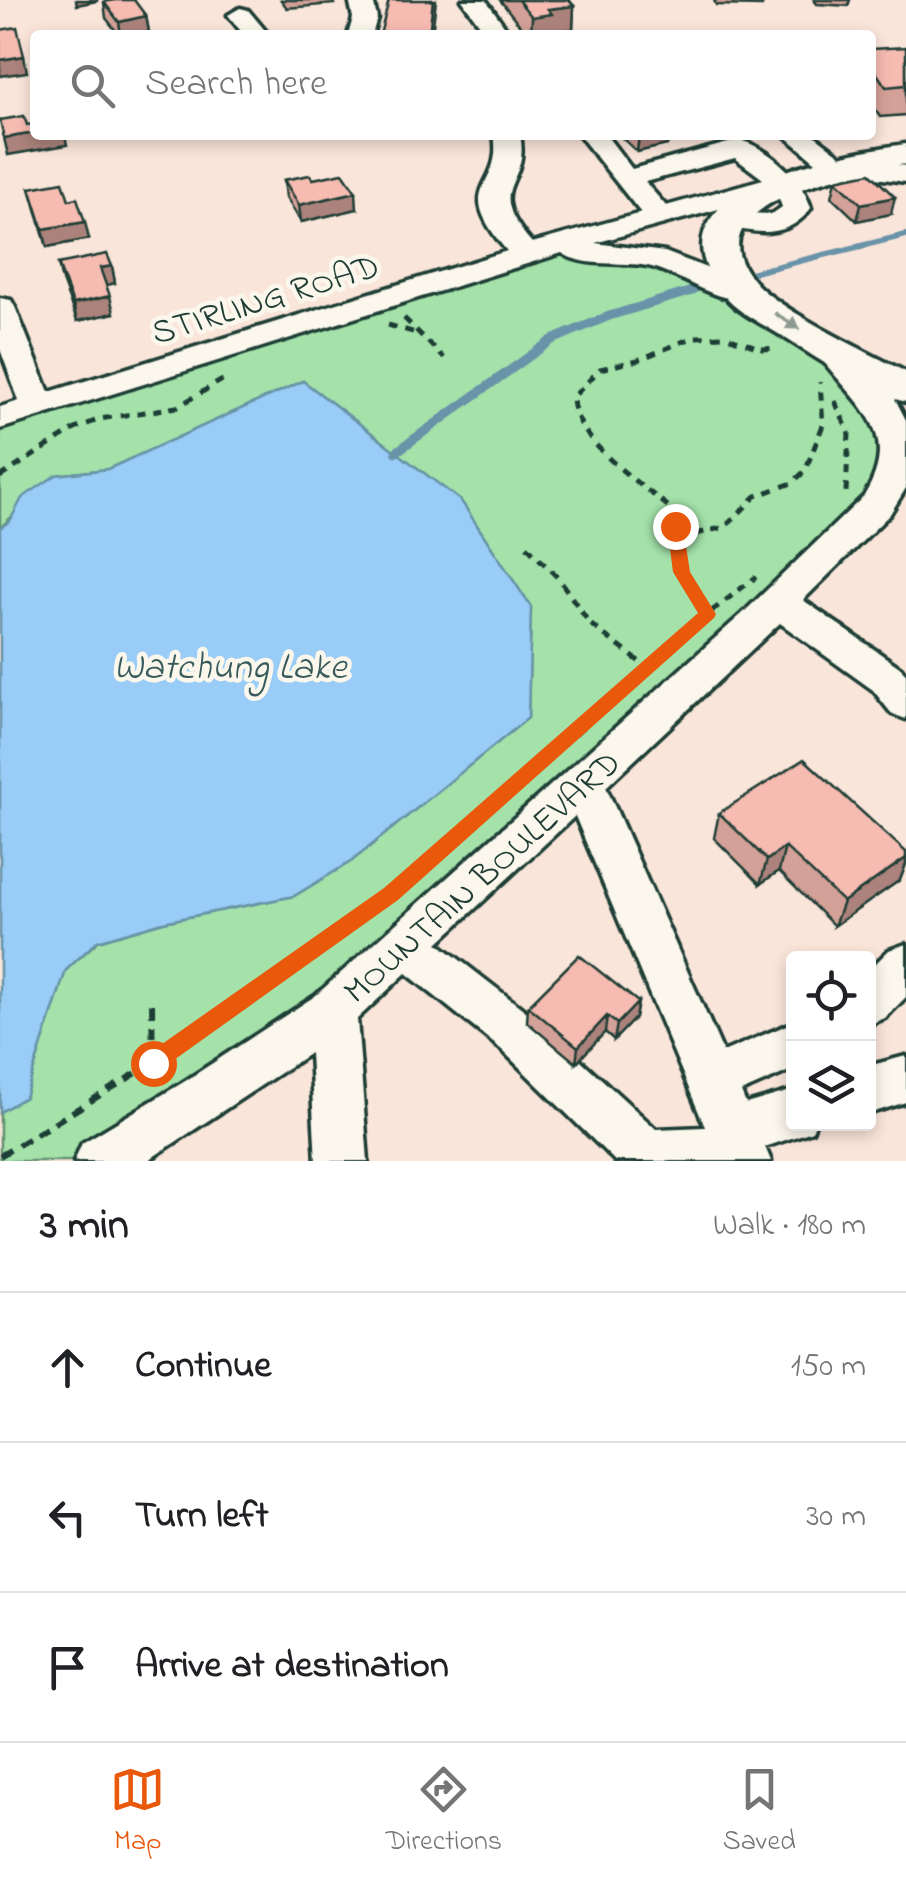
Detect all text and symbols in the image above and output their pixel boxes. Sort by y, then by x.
search box [30,30,876,140]
text: Search here [145,57,327,113]
icon: search [65,58,120,113]
street label: STIRLING ROAD [146,243,386,360]
one-way arrow [773,312,800,330]
route end [653,504,699,550]
water label: Watchung Lake [114,641,348,697]
street label: MOUNTAIN BOULEVARD [333,740,633,1017]
map controls [786,951,876,1131]
button: locate [786,951,876,1041]
route start [131,1041,177,1087]
button: layers [786,1041,876,1131]
text: 3 min [40,1196,129,1257]
text: Walk · 180 m [713,1203,866,1250]
text: Continue [135,1339,271,1395]
icon: ahead [40,1340,95,1395]
text: 150 m [791,1344,866,1391]
text: Turn left [135,1489,268,1545]
icon: left [40,1490,95,1545]
text: 30 m [806,1494,866,1541]
text: Arrive at destination [135,1639,449,1695]
icon: arrive [40,1640,95,1695]
tab: Map [110,1762,165,1863]
tab: Directions [386,1762,502,1863]
tab: Saved [723,1762,796,1863]

